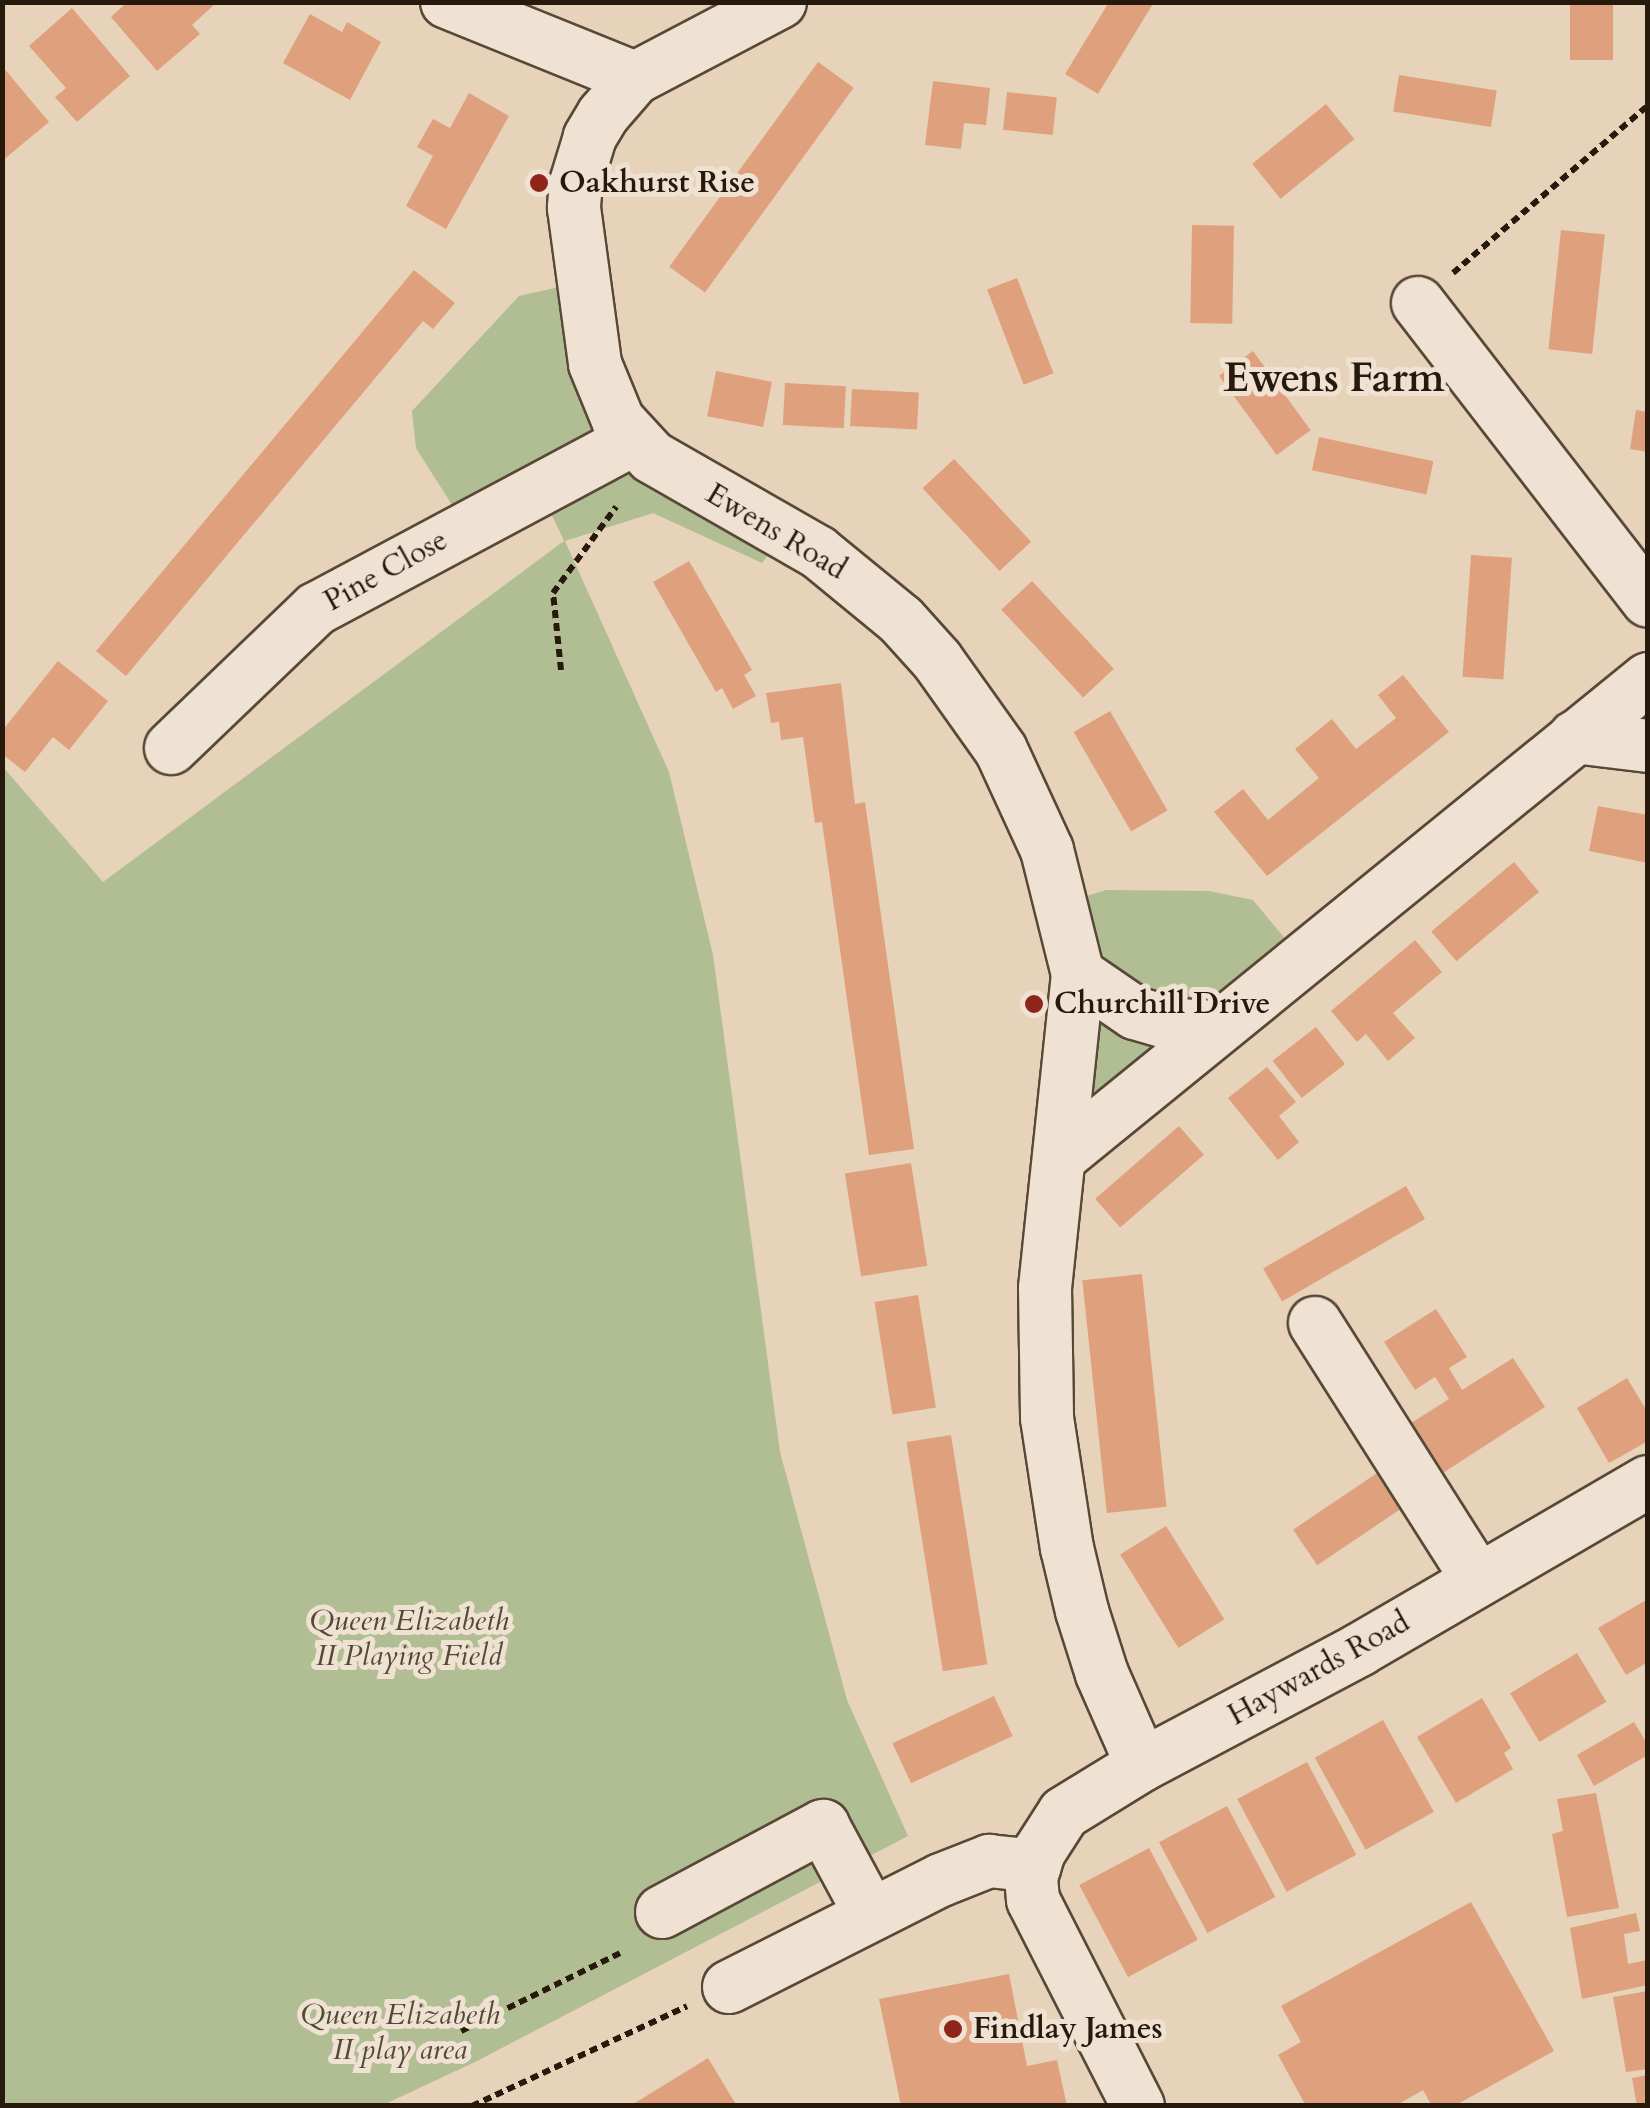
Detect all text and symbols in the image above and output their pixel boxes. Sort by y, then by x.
place label: Oakhurst Rise [559,165,755,201]
marker: Oakhurst Rise [528,172,550,194]
district label: Ewens Farm [1223,355,1445,403]
street label: Ewens Road [699,476,853,588]
street label: Pine Close [318,522,454,620]
place label: Churchill Drive [1054,986,1270,1022]
marker: Churchill Drive [1023,993,1045,1015]
park label: Queen Elizabeth II Playing Field [309,1603,509,1674]
street label: Haywards Road [1222,1604,1416,1734]
park label: Queen Elizabeth II play area [300,1997,500,2068]
place label: Findlay James [973,2011,1163,2047]
marker: Findlay James [942,2018,964,2040]

